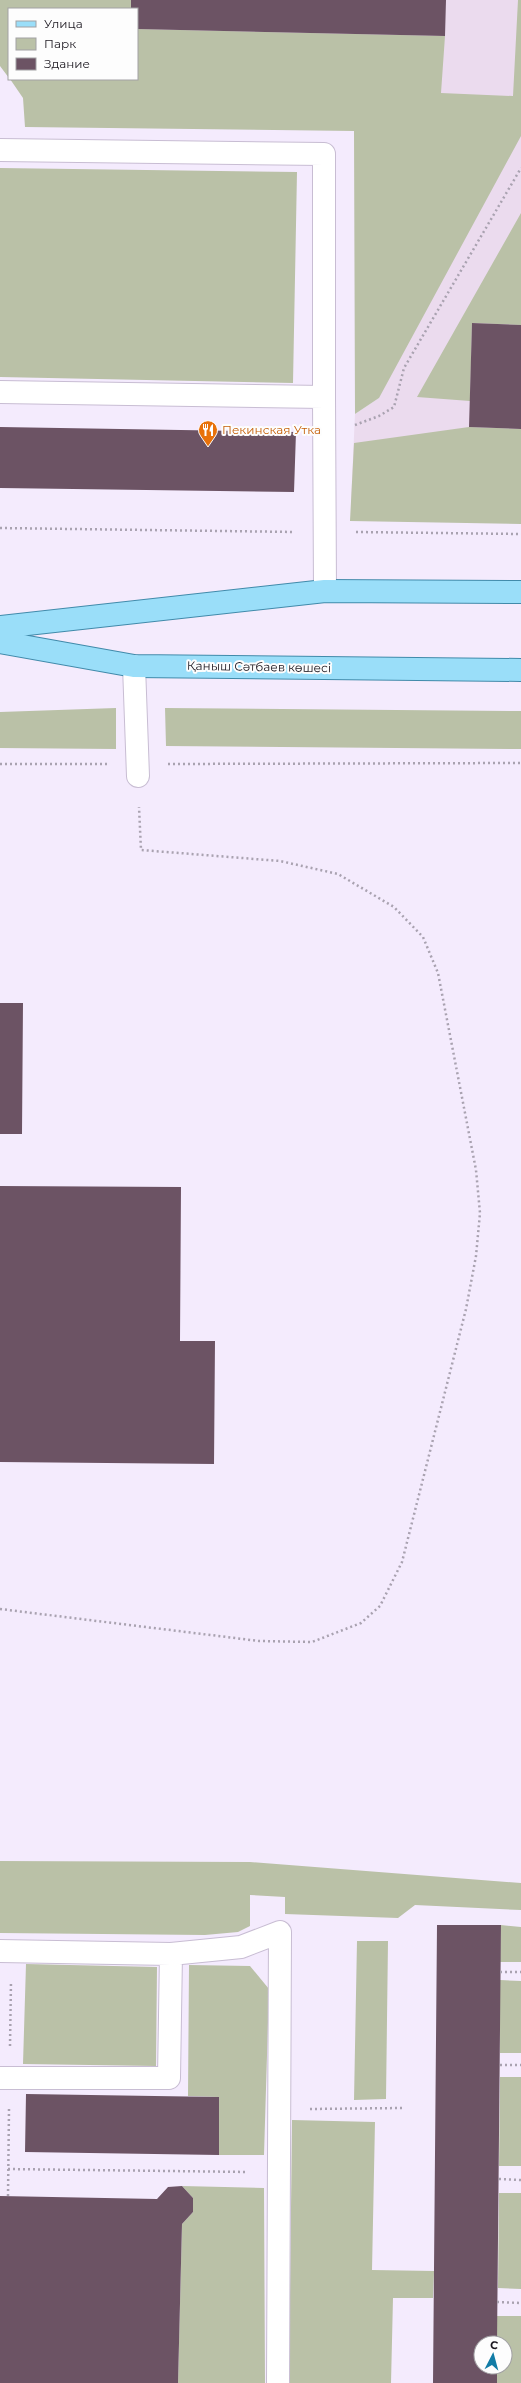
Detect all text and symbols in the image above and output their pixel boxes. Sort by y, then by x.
legend [8,8,138,80]
text: Улица [44,16,83,31]
text: Парк [44,36,76,51]
text: Здание [44,56,90,71]
restaurant icon: Пекинская Утка [197,419,219,447]
place label: Пекинская Утка [222,422,321,437]
street label: Қаныш Сәтбаев көшесі [187,658,331,675]
north arrow [473,2335,513,2375]
text: С [489,2338,499,2352]

